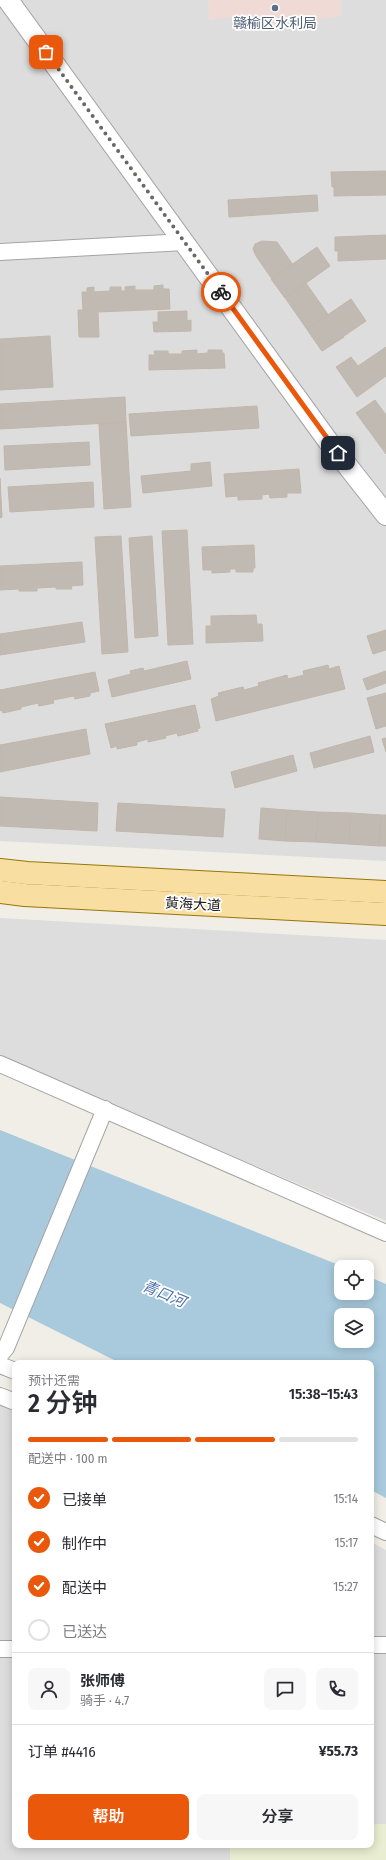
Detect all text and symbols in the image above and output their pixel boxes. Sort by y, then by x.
marker: 赣榆区水利局 [270,3,280,13]
place label: 赣榆区水利局 [233,15,317,32]
pin [29,35,63,69]
icon: bag [35,41,57,63]
courier [201,272,241,312]
icon: bike [210,281,232,303]
pin [321,436,355,470]
icon: home [327,442,349,464]
street label: 黄海大道 [165,895,221,914]
map controls [334,1260,374,1348]
button: locate [334,1260,374,1300]
water label: 青口河 [140,1277,191,1312]
button: layers [334,1308,374,1348]
text: 预计还需 [28,1373,80,1388]
text: 15:38–15:43 [289,1385,358,1403]
text: 2 分钟 [28,1388,98,1419]
text: 配送中 · 100 m [28,1451,108,1466]
icon: check [28,1487,50,1509]
text: 已接单 [62,1491,107,1509]
text: 15:14 [333,1491,358,1506]
icon: check [28,1531,50,1553]
text: 制作中 [62,1535,107,1553]
text: 15:17 [334,1535,358,1550]
icon: check [28,1575,50,1597]
text: 配送中 [62,1579,107,1597]
text: 15:27 [333,1579,358,1594]
text: 已送达 [62,1623,107,1641]
button: person [28,1668,70,1710]
button: chat [264,1668,306,1710]
button: phone [316,1668,358,1710]
text: 张师傅 [80,1672,125,1690]
text: 骑手 · 4.7 [80,1693,129,1708]
text: ¥55.73 [319,1742,358,1760]
text: 订单 #4416 [28,1743,96,1761]
button: 帮助 [28,1794,189,1840]
button: 分享 [197,1794,358,1840]

